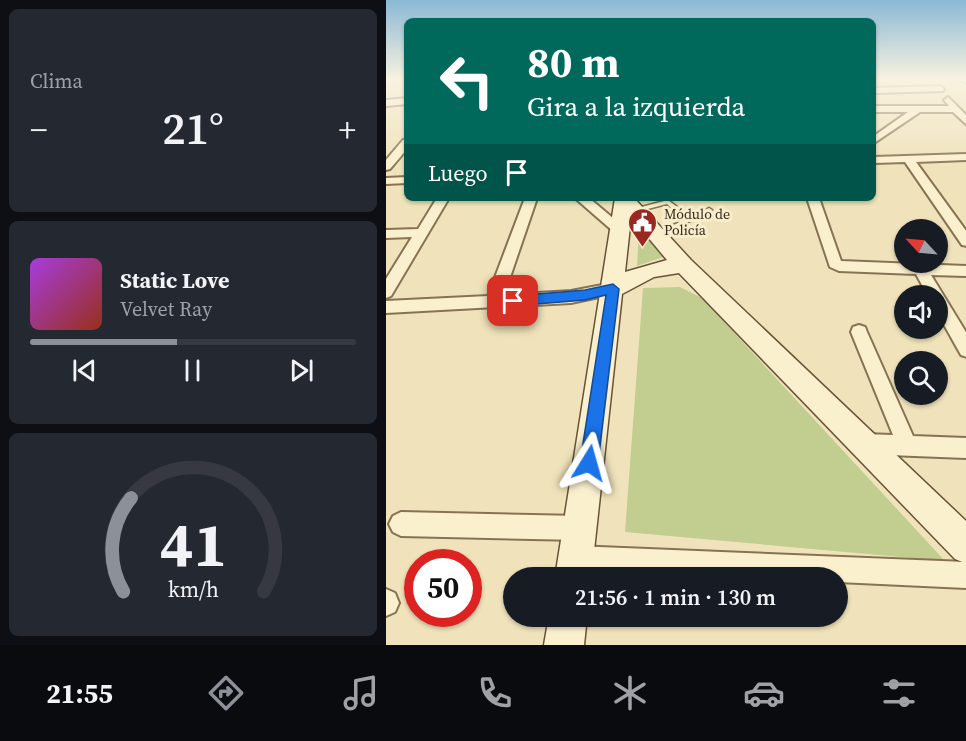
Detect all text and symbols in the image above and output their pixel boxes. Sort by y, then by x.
text: 80 m [527,33,620,91]
icon: left [428,42,506,120]
text: Clima [30,67,83,95]
text: Gira a la izquierda [527,88,745,125]
text: 21° [162,97,224,159]
text: − [30,107,48,152]
text: + [339,107,356,152]
icon: arrive [500,156,533,189]
text: Luego [428,158,488,188]
place label: Módulo de Policía [664,204,730,240]
public building icon: Módulo de Policía [627,206,659,248]
north arrow [894,219,948,273]
map controls [894,219,948,405]
text: Static Love [120,265,230,295]
pin [487,275,538,326]
icon: arrive [496,284,529,317]
button: sound [894,285,948,339]
text: Velvet Ray [120,295,212,323]
button: search [894,351,948,405]
icon: previous [68,354,101,387]
icon: pause [176,354,209,387]
icon: next [285,354,318,387]
position arrow [557,431,621,495]
text: 41 [159,501,227,587]
speed limit sign: 50 [404,549,482,627]
text: km/h [167,575,219,604]
text: 21:56 · 1 min · 130 m [575,582,776,612]
icon: directions [205,672,247,714]
icon: music [340,672,382,714]
icon: phone [474,672,516,714]
icon: climate [609,672,651,714]
icon: car [743,672,785,714]
icon: filters [878,672,920,714]
text: 21:55 [46,675,113,712]

